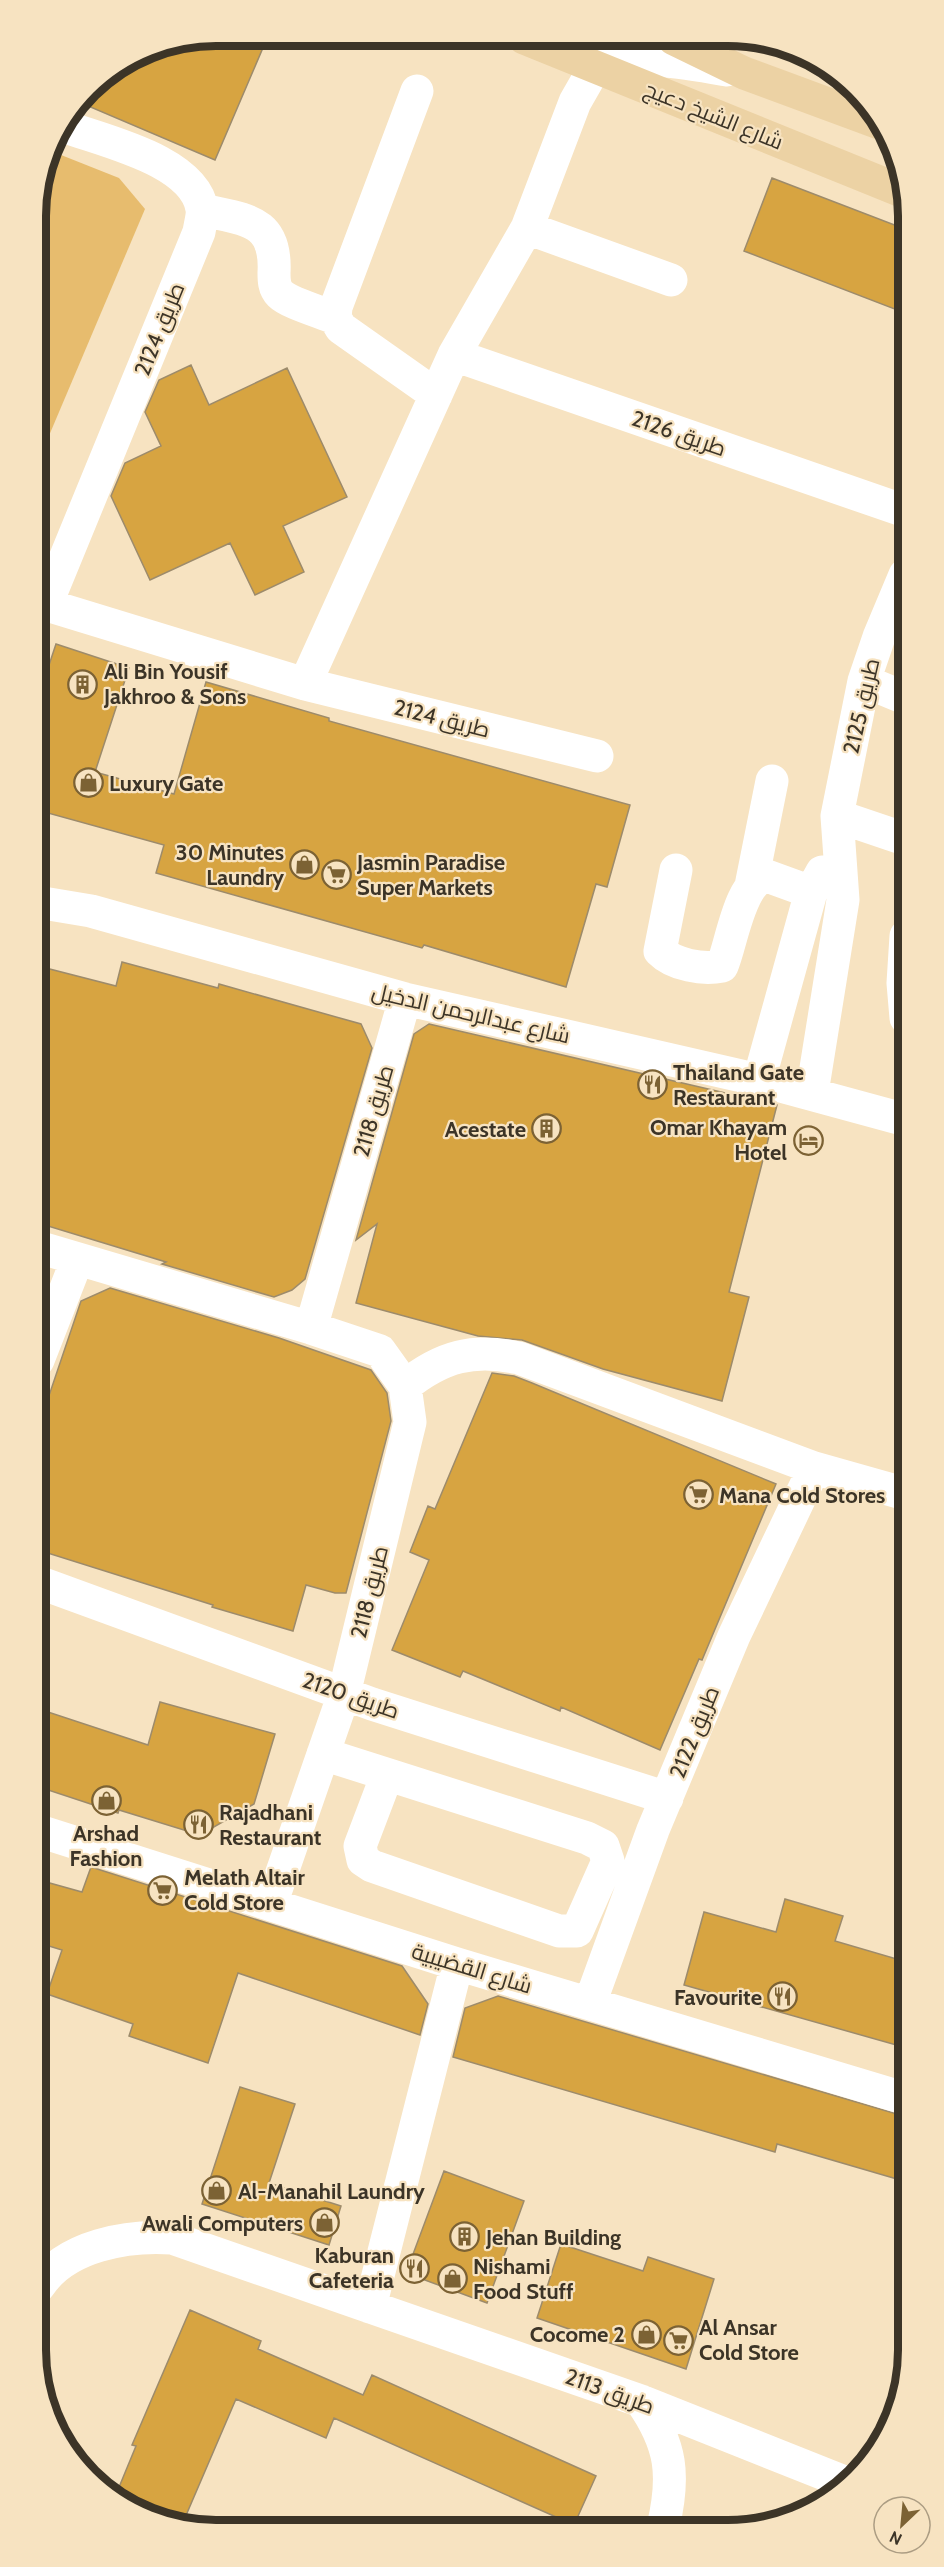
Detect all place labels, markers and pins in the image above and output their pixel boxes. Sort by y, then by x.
place label: Ali Bin Yousif Jakhroo & Sons [103,658,246,710]
building icon: Ali Bin Yousif Jakhroo & Sons [67,668,99,700]
shop icon: Luxury Gate [72,767,104,799]
place label: Luxury Gate [109,770,223,797]
place label: 30 Minutes Laundry [176,839,284,891]
shop icon: 30 Minutes Laundry [289,849,321,881]
place label: Jasmin Paradise Super Markets [356,849,505,901]
supermarket icon: Jasmin Paradise Super Markets [320,859,352,891]
place label: Thailand Gate Restaurant [673,1059,804,1111]
restaurant icon: Thailand Gate Restaurant [636,1069,668,1101]
building icon: Acestate [531,1113,563,1145]
place label: Omar Khayam Hotel [650,1114,787,1166]
place label: Acestate [445,1116,526,1143]
hotel icon: Omar Khayam Hotel [792,1124,824,1156]
supermarket icon: Mana Cold Stores [682,1479,714,1511]
place label: Mana Cold Stores [719,1482,885,1509]
shop icon: Arshad Fashion [90,1785,122,1817]
place label: Rajadhani Restaurant [219,1799,322,1851]
restaurant icon: Rajadhani Restaurant [182,1809,214,1841]
place label: Arshad Fashion [69,1820,143,1872]
place label: Melath Altair Cold Store [184,1864,306,1916]
supermarket icon: Melath Altair Cold Store [147,1874,179,1906]
restaurant icon: Favourite [767,1981,799,2013]
place label: Favourite [674,1984,762,2011]
shop icon: Al-Manahil Laundry [201,2175,233,2207]
place label: Al-Manahil Laundry [238,2178,425,2205]
shop icon: Awali Computers [308,2207,340,2239]
place label: Awali Computers [142,2210,303,2237]
building icon: Jehan Building [449,2221,481,2253]
place label: Jehan Building [485,2224,621,2251]
place label: Kaburan Cafeteria [309,2242,394,2294]
restaurant icon: Kaburan Cafeteria [399,2252,431,2284]
place label: Nishami Food Stuff [473,2253,574,2305]
shop icon: Nishami Food Stuff [436,2263,468,2295]
place label: Al Ansar Cold Store [699,2314,799,2366]
shop icon: Cocome 2 [630,2318,662,2350]
place label: Cocome 2 [530,2321,625,2348]
supermarket icon: Al Ansar Cold Store [662,2324,694,2356]

